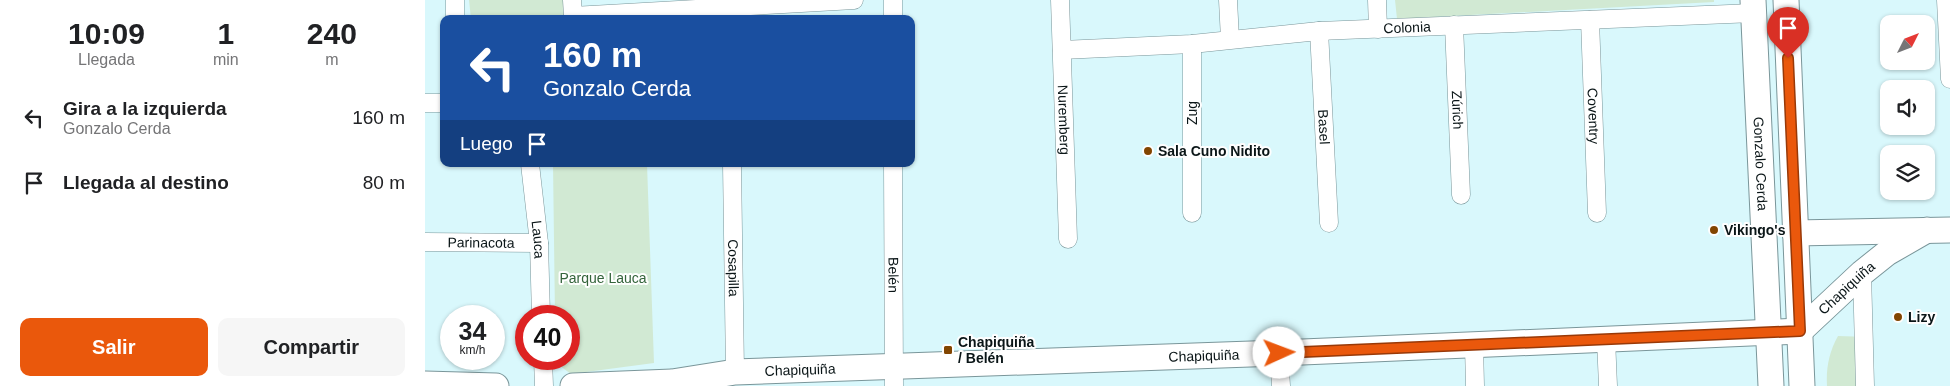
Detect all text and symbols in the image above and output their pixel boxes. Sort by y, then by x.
pin [1767,7,1809,58]
icon: arrive [1774,14,1802,42]
north arrow [1880,15,1935,70]
map controls [1880,15,1935,200]
text: 10:09 [68,17,145,50]
text: 1 [217,17,234,50]
text: 240 [307,17,357,50]
street label: Colonia [1383,18,1431,36]
icon: left [460,35,525,100]
text: 160 m [543,35,642,74]
text: Llegada [78,51,135,68]
text: min [213,51,239,68]
text: m [325,51,338,68]
text: Gonzalo Cerda [543,76,691,101]
button: sound [1880,80,1935,135]
street label: Nuremberg [1055,85,1073,155]
street label: Coventry [1584,88,1602,144]
street label: Zúrich [1449,90,1466,130]
text: Gira a la izquierda [63,98,227,119]
street label: Zug [1184,101,1200,125]
icon: left [20,104,48,132]
text: 160 m [352,107,405,128]
street label: Basel [1315,109,1333,145]
street label: Gonzalo Cerda [1750,116,1771,211]
text: Gonzalo Cerda [63,120,171,137]
icon: arrive [523,130,551,158]
text: Luego [460,133,513,154]
place label: Sala Cuno Nidito [1158,143,1270,159]
marker: Sala Cuno Nidito [1142,145,1154,157]
button: layers [1880,145,1935,200]
icon: arrive [20,169,48,197]
text: Llegada al destino [63,172,229,193]
text: 80 m [363,172,405,193]
street label: Lauca [528,220,547,259]
place label: Vikingo's [1724,222,1786,238]
marker: Vikingo's [1708,224,1720,236]
street label: Parinacota [447,234,515,251]
street label: Cosapilla [725,239,742,297]
street label: Belén [885,257,902,293]
street label: Chapiquiña [1815,258,1878,318]
park label: Parque Lauca [559,270,647,286]
speed limit sign: 40 [515,305,580,370]
place label: Lizy [1908,309,1935,325]
marker: Lizy [1892,311,1904,323]
text: 34 [459,317,486,345]
button: Salir [20,318,208,376]
button: Compartir [218,318,405,376]
position arrow [1252,326,1304,378]
place label: Chapiquiña / Belén [958,334,1034,366]
text: km/h [459,343,486,357]
marker: Chapiquiña / Belén [942,344,954,356]
street label: Chapiquiña [1168,346,1240,365]
street label: Chapiquiña [764,360,836,379]

